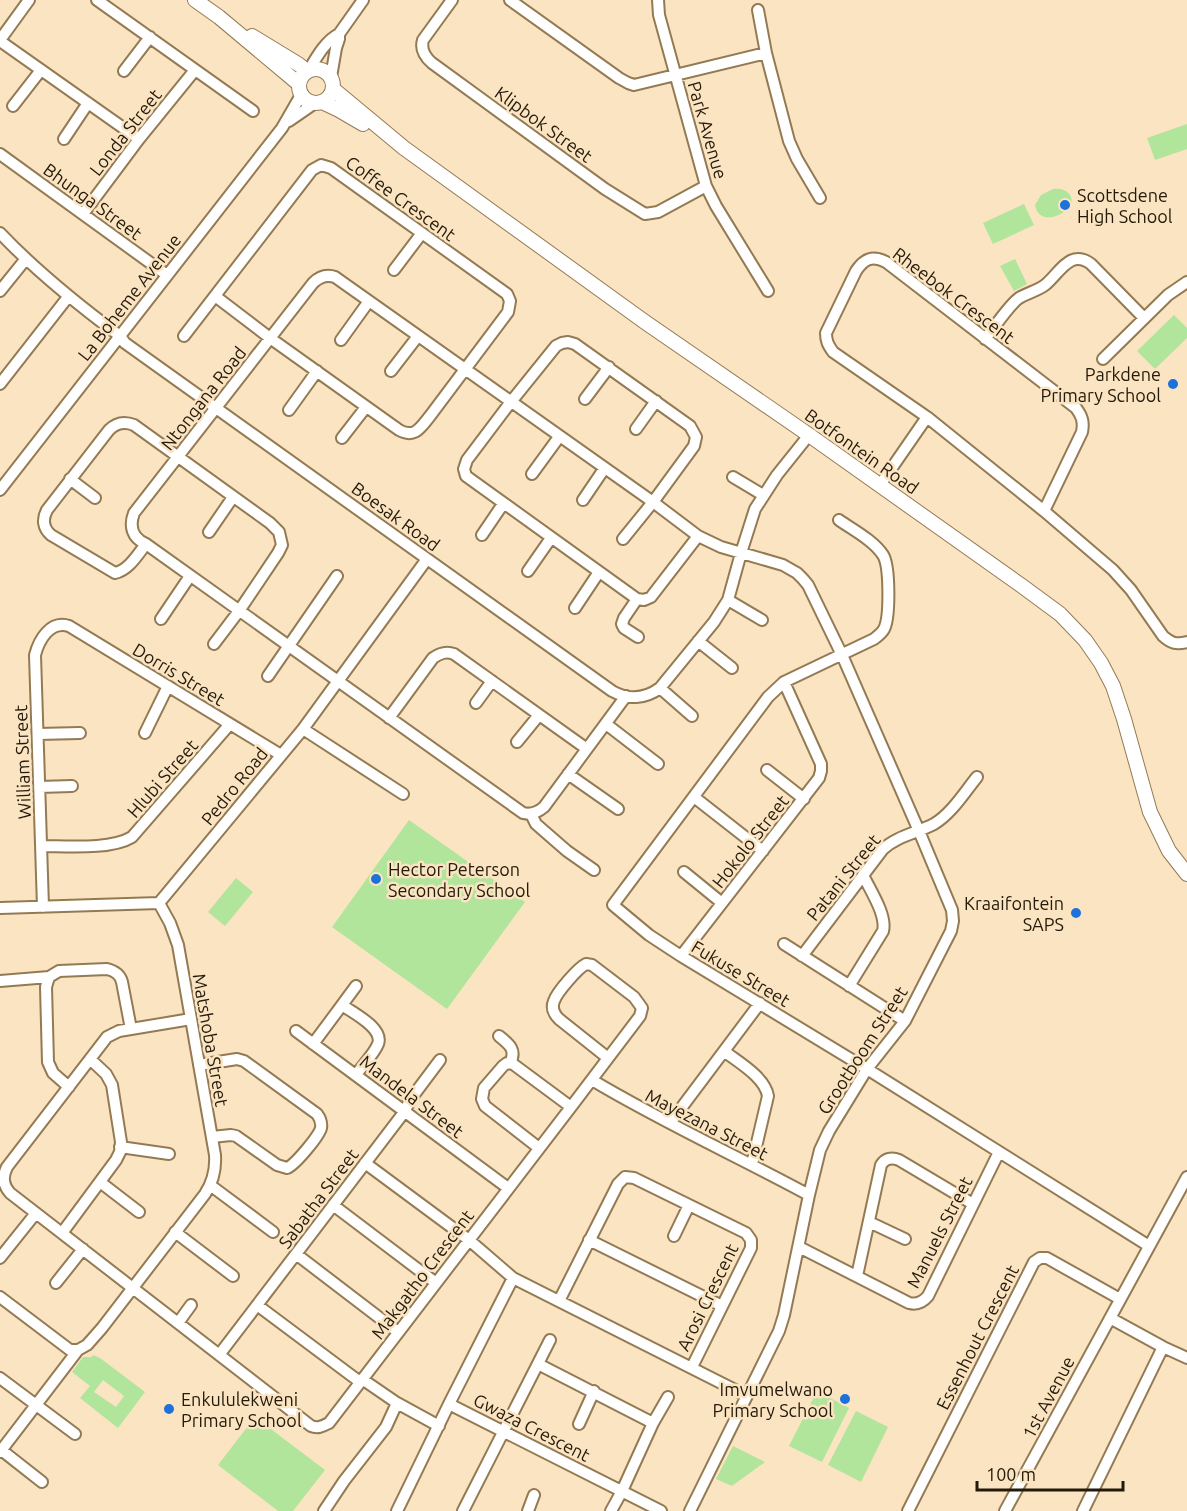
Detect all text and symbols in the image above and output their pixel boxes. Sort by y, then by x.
street label: Park Avenue [685,79,731,181]
street label: Klipbok Street [492,82,596,166]
street label: Londa Street [85,85,165,179]
street label: Coffee Crescent [342,152,460,244]
street label: Bhunga Street [40,159,146,243]
place label: Scottsdene High School [1077,185,1173,226]
marker: Scottsdene High School [1058,198,1072,212]
street label: La Boheme Avenue [73,230,185,364]
street label: Rheebok Crescent [889,243,1019,347]
street label: Ntongana Road [157,342,249,454]
place label: Parkdene Primary School [1040,364,1161,405]
marker: Parkdene Primary School [1166,377,1180,391]
street label: Botfontein Road [801,404,923,498]
street label: Boesak Road [348,477,444,555]
street label: Dorris Street [130,639,228,709]
street label: William Street [10,705,34,819]
street label: Hlubi Street [123,735,201,821]
street label: Pedro Road [197,743,271,829]
street label: Hokolo Street [708,791,792,891]
street label: Patani Street [802,830,884,924]
place label: Hector Peterson Secondary School [388,859,530,900]
marker: Hector Peterson Secondary School [369,872,383,886]
place label: Kraaifontein SAPS [964,893,1064,934]
marker: Kraaifontein SAPS [1069,906,1083,920]
street label: Fukuse Street [688,936,794,1010]
street label: Matshoba Street [189,972,233,1108]
street label: Grootboom Street [813,982,911,1118]
street label: Mandela Street [356,1051,468,1141]
street label: Mayezana Street [642,1084,772,1164]
street label: Sabatha Street [274,1144,362,1252]
street label: Manuels Street [902,1173,976,1291]
street label: Makgatho Crescent [367,1206,477,1342]
street label: Arosi Crescent [672,1240,742,1354]
street label: Essenhout Crescent [932,1261,1022,1413]
street label: 1st Avenue [1018,1353,1078,1441]
place label: Imvumelwano Primary School [712,1379,833,1420]
place label: Enkululekweni Primary School [181,1389,302,1430]
street label: Gwaza Crescent [470,1389,594,1465]
marker: Imvumelwano Primary School [838,1392,852,1406]
marker: Enkululekweni Primary School [162,1402,176,1416]
scale bar [977,1454,1122,1492]
text: 100 m [986,1464,1036,1484]

